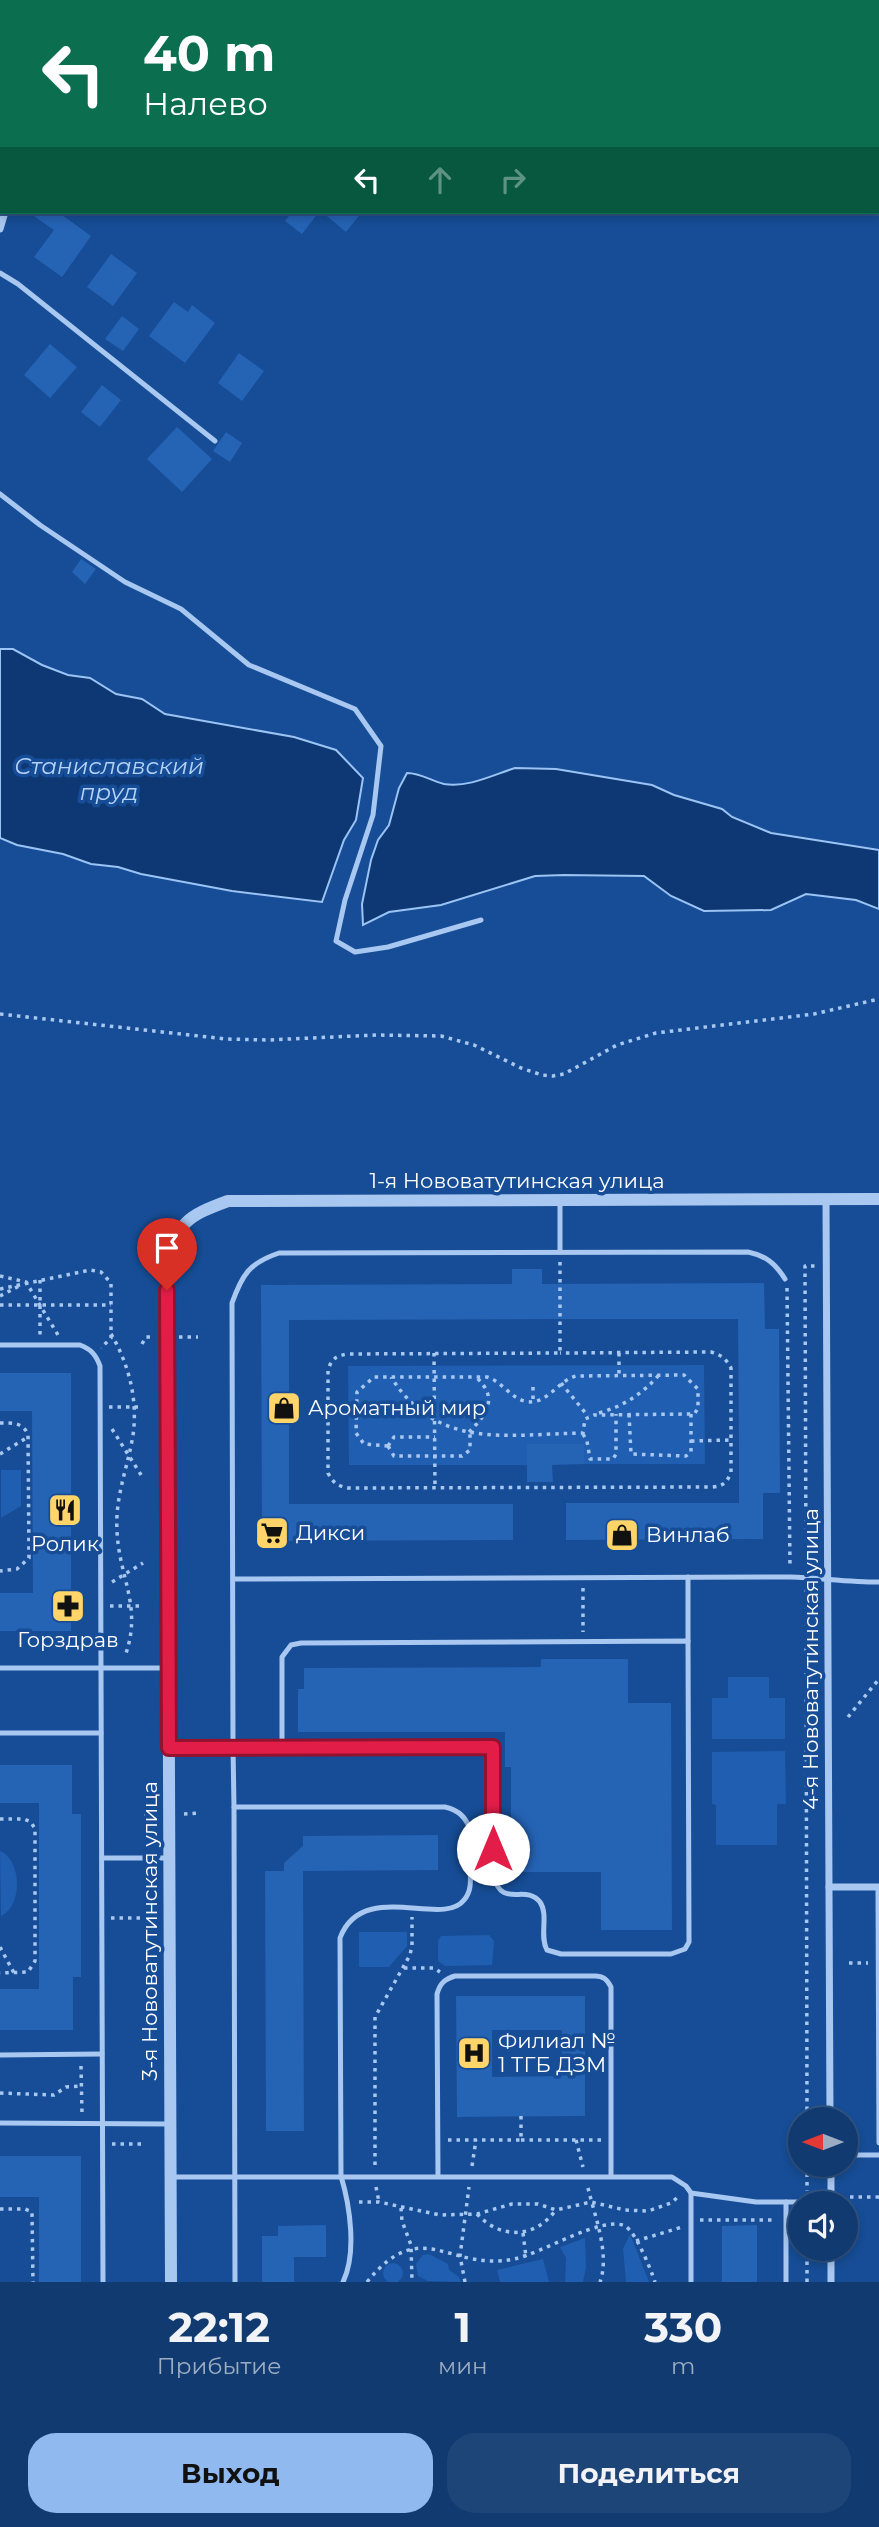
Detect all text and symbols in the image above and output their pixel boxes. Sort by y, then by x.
text: 40 m [143,24,275,83]
icon: left [28,28,119,119]
text: Налево [143,84,268,123]
icon: left [348,161,386,199]
icon: ahead [421,161,459,199]
icon: right [494,161,532,199]
water label: Станиславский пруд [14,752,204,806]
street label: 1-я Нововатутинская улица [369,1168,665,1193]
pin [137,1218,197,1290]
icon: arrive [148,1229,186,1267]
shop icon: Ароматный мир [265,1389,303,1427]
place label: Ароматный мир [308,1395,486,1420]
restaurant icon: Ролик [46,1491,84,1529]
street label: 4-я Нововатутинская улица [798,1508,823,1810]
supermarket icon: Дикси [253,1514,291,1552]
shop icon: Винлаб [603,1516,641,1554]
place label: Дикси [296,1520,365,1545]
place label: Винлаб [646,1522,730,1547]
place label: Ролик [31,1531,99,1556]
pharmacy icon: Горздрав [49,1587,87,1625]
place label: Горздрав [17,1627,119,1652]
street label: 3-я Нововатутинская улица [137,1781,162,2081]
position arrow [456,1812,530,1886]
place label: Филиал № 1 ТГБ ДЗМ [498,2028,616,2077]
hospital icon: Филиал № 1 ТГБ ДЗМ [455,2034,493,2072]
north arrow [788,2107,858,2177]
map controls [788,2107,858,2261]
button: sound [788,2191,858,2261]
text: 22:12 [168,2301,270,2353]
text: 1 [455,2301,471,2353]
text: 330 [644,2301,722,2353]
text: Прибытие [157,2352,281,2380]
text: мин [438,2352,488,2380]
text: m [671,2352,695,2380]
button: Выход [28,2433,433,2513]
button: Поделиться [447,2433,851,2513]

